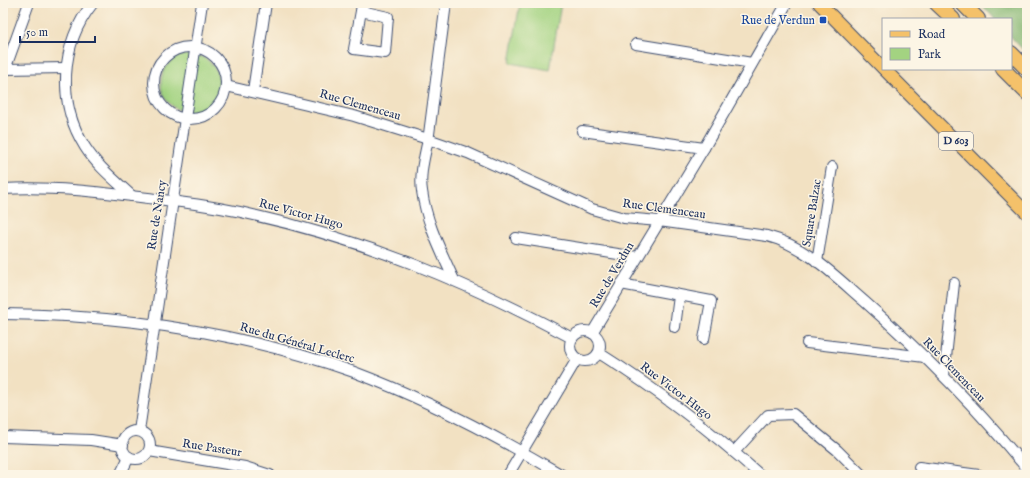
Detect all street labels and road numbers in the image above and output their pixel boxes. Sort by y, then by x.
street label: Rue Clemenceau [318,86,402,124]
road number: D 603 [939,132,973,150]
street label: Square Balzac [799,178,826,248]
street label: Rue de Nancy [144,179,170,251]
street label: Rue Victor Hugo [257,196,345,233]
street label: Rue Clemenceau [621,196,707,222]
street label: Rue de Verdun [586,239,638,311]
street label: Rue du Général Leclerc [238,319,356,367]
street label: Rue Clemenceau [919,335,989,405]
street label: Rue Victor Hugo [637,359,715,423]
street label: Rue Pasteur [181,436,243,460]

